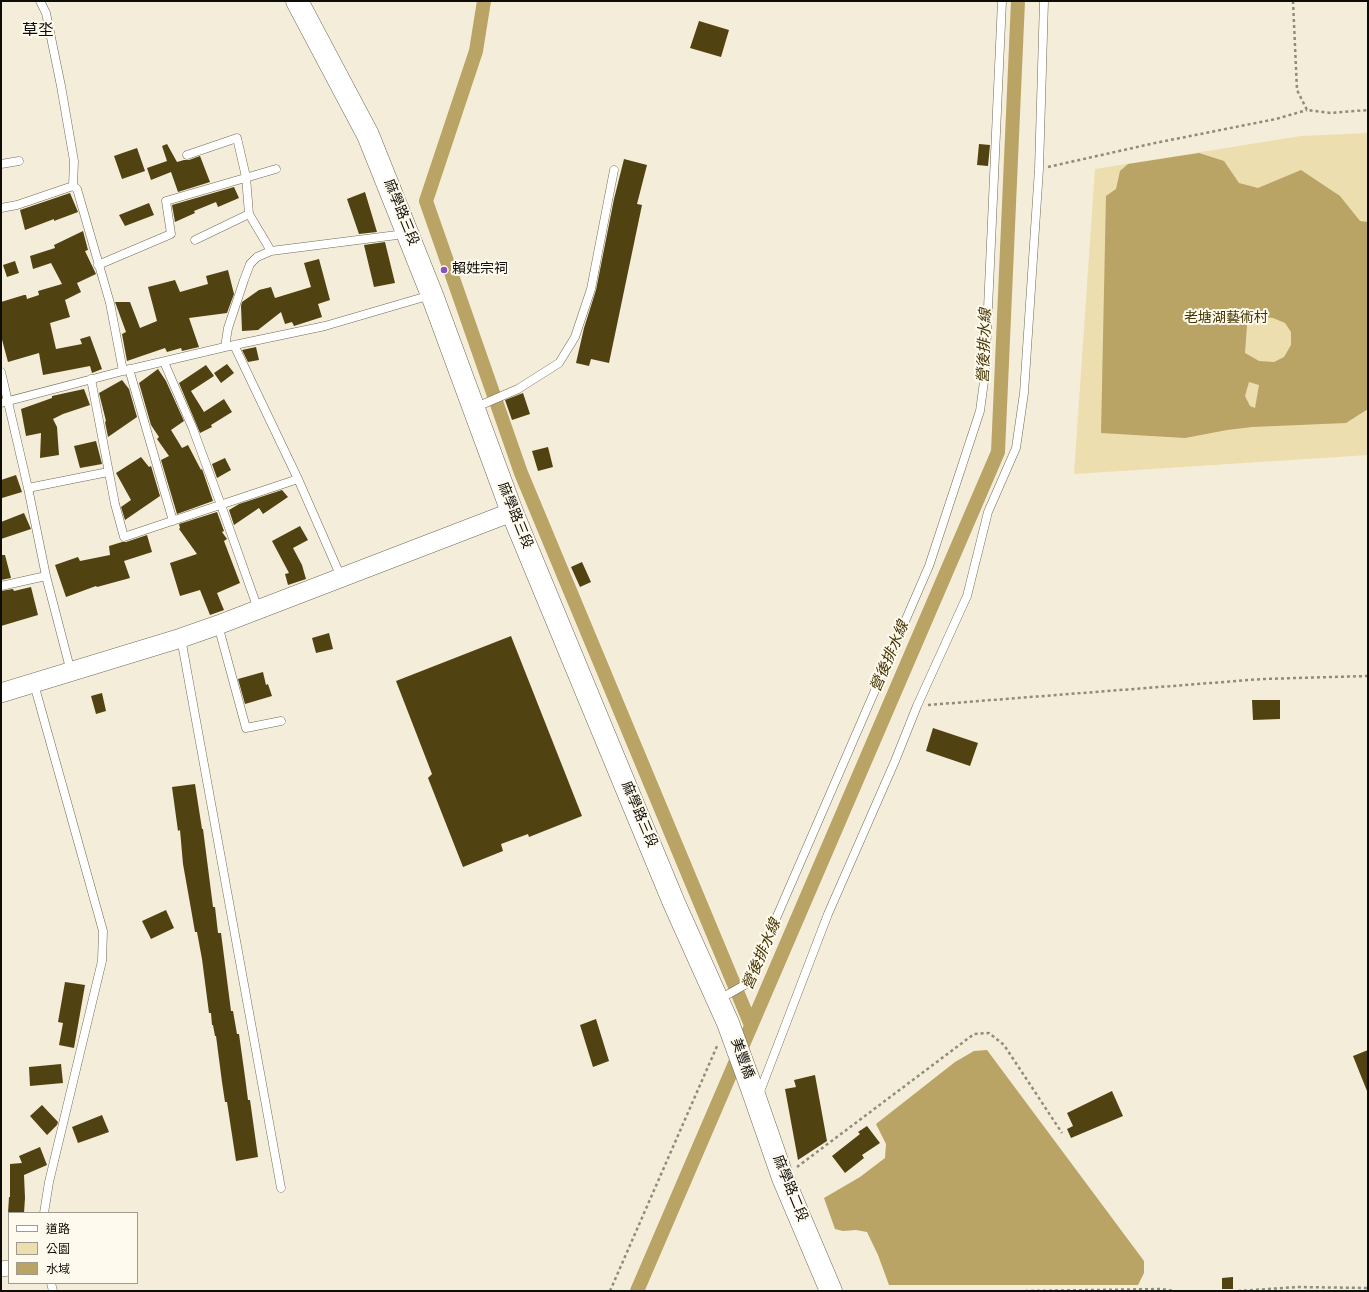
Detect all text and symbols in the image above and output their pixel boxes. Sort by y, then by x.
district label: 草坔 [22,22,54,42]
street label: 麻學路三段 [379,177,421,249]
place label: 賴姓宗祠 [452,262,508,278]
marker: 賴姓宗祠 [439,265,449,275]
water label: 營後排水線 [976,308,996,384]
park label: 老塘湖藝術村 [1184,311,1268,327]
street label: 麻學路三段 [493,480,535,552]
water label: 營後排水線 [868,619,914,695]
street label: 麻學路三段 [617,780,659,850]
water label: 營後排水線 [740,917,786,993]
street label: 美豐橋 [726,1036,756,1082]
street label: 麻學路二段 [768,1153,810,1225]
legend [8,1212,138,1284]
text: 道路 [46,1222,70,1238]
text: 公園 [46,1242,70,1258]
text: 水域 [46,1262,70,1278]

